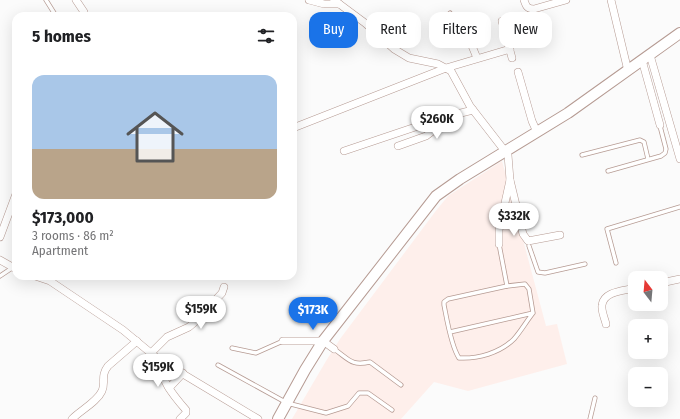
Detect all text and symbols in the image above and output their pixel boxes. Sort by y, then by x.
chip: Buy [309,12,358,48]
chip: Rent [366,12,421,48]
chip: Filters [429,12,491,48]
chip: New [499,12,552,48]
icon: filters [255,25,277,47]
text: 5 homes [32,26,91,47]
icon: home [119,101,191,173]
pin: $260K [409,106,465,140]
text: $260K [420,111,454,126]
pin: $332K [486,203,542,237]
text: $173,000 [32,207,94,228]
text: $332K [498,208,530,223]
text: 3 rooms · 86 m² [32,228,114,243]
text: Apartment [32,243,88,258]
north arrow [628,271,668,311]
map controls [628,271,668,407]
pin: $159K [173,296,229,330]
pin: $173K [285,297,341,331]
text: $159K [185,301,217,316]
text: $173K [298,302,328,317]
button: + [628,319,668,359]
pin: $159K [130,354,186,388]
text: $159K [142,359,174,374]
button: − [628,367,668,407]

